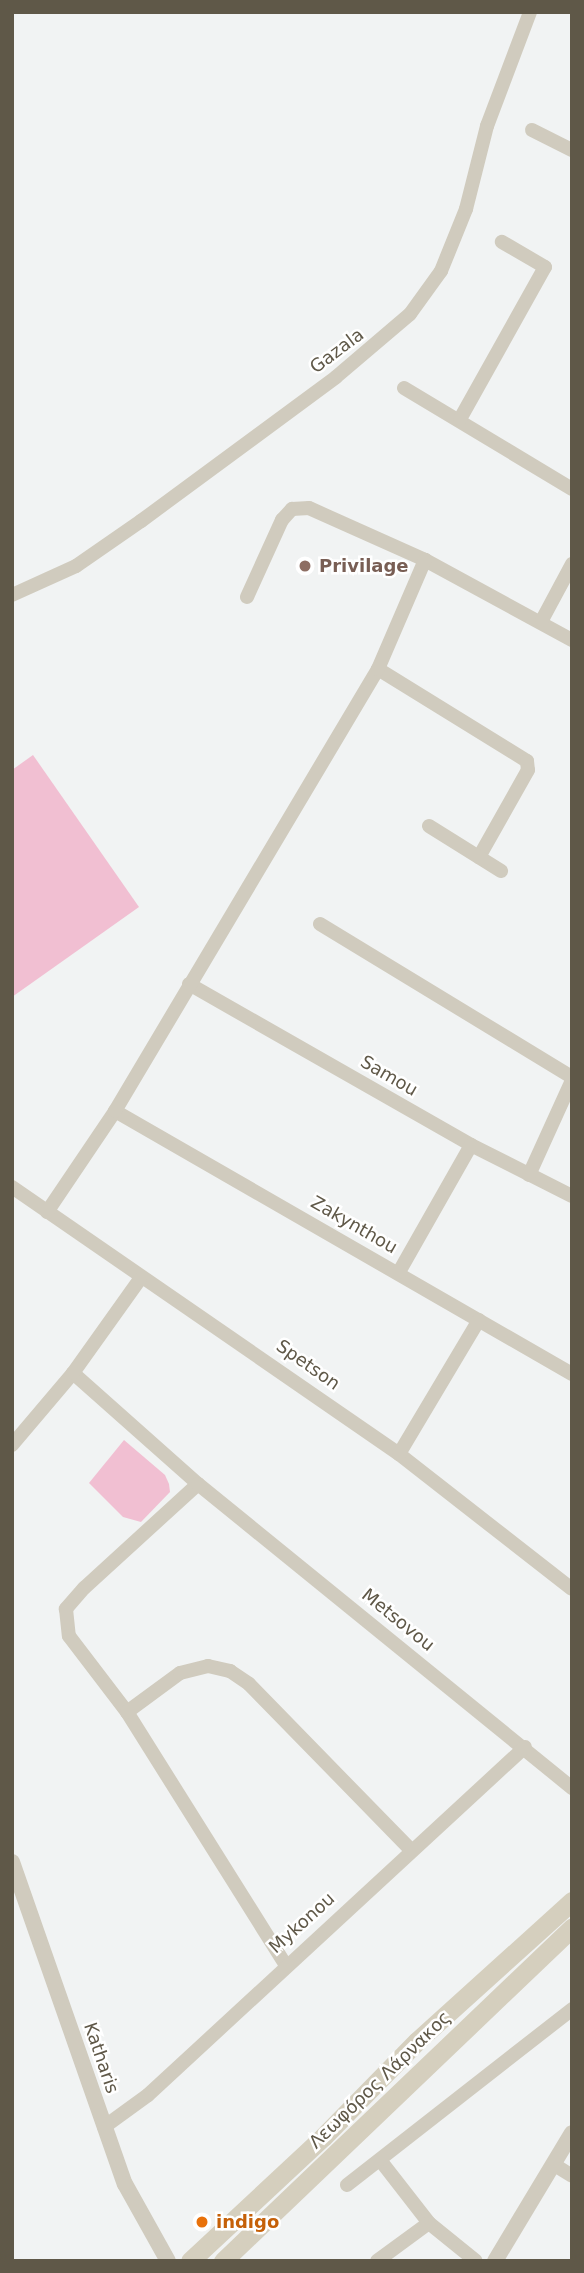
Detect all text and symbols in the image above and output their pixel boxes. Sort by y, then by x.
street label: Gazala [306,324,368,378]
place label: Privilage [319,555,409,577]
marker: Privilage [297,558,313,574]
street label: Samou [357,1051,421,1101]
street label: Zakynthou [307,1192,401,1258]
street label: Spetson [272,1335,344,1395]
street label: Metsovou [357,1584,439,1656]
street label: Mykonou [265,1888,339,1958]
street label: Λεωφόρος Λάρνακος [305,2007,455,2153]
street label: Katharis [79,2020,123,2096]
place label: indigo [216,2211,279,2233]
marker: indigo [194,2214,210,2230]

